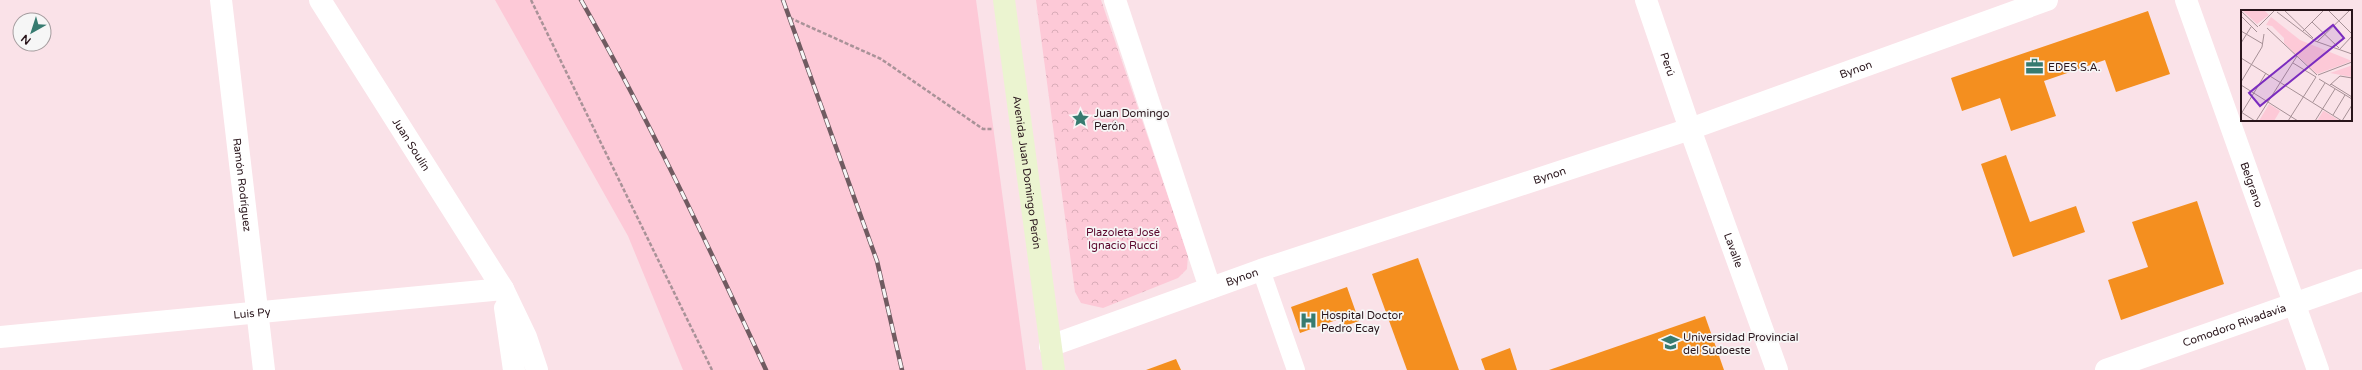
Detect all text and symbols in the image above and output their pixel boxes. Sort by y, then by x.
inset map [2241,10,2352,121]
north arrow [12,12,52,52]
text: N [18,32,34,47]
street label: Perú [1657,51,1678,78]
office icon: EDES S.A. [2025,57,2045,77]
street label: Bynon [1838,58,1874,81]
place label: EDES S.A. [2048,61,2101,74]
street label: Avenida Juan Domingo Perón [1010,95,1044,250]
place label: Juan Domingo Perón [1094,107,1170,133]
place icon: Juan Domingo Perón [1071,109,1091,129]
street label: Juan Soulín [390,116,433,174]
street label: Ramón Rodríguez [230,137,254,233]
street label: Belgrano [2237,160,2266,210]
street label: Bynon [1532,164,1568,187]
park label: Plazoleta José Ignacio Rucci [1086,226,1160,252]
street label: Lavalle [1721,231,1745,269]
street label: Bynon [1224,266,1260,289]
street label: Comodoro Rivadavia [2181,301,2288,350]
street label: Luis Py [233,305,271,322]
place label: Hospital Doctor Pedro Ecay [1321,309,1403,335]
hospital icon: Hospital Doctor Pedro Ecay [1298,311,1318,331]
place label: Universidad Provincial del Sudoeste [1683,331,1798,357]
school or university icon: Universidad Provincial del Sudoeste [1660,333,1680,353]

